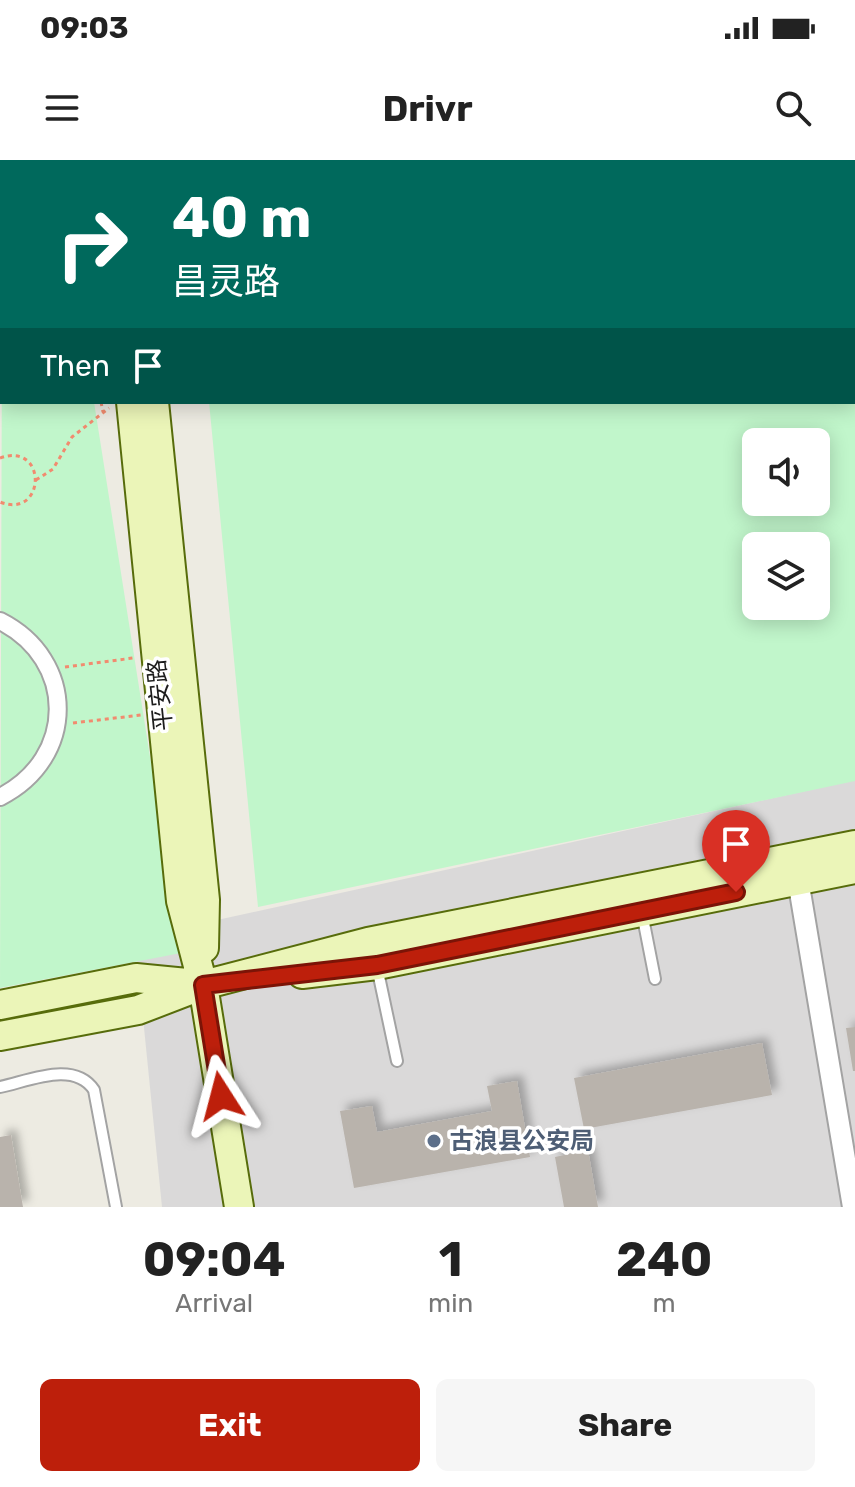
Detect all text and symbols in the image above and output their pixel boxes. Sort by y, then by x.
text: 09:03 [40,10,129,46]
icon: menu [40,86,84,130]
icon: search [771,86,815,130]
text: Drivr [382,87,473,130]
text: 40 m [172,185,312,251]
icon: right [40,192,144,296]
text: 昌灵路 [172,260,280,303]
icon: arrive [126,344,170,388]
text: Then [40,348,110,384]
map controls [742,428,830,620]
button: sound [742,428,830,516]
button: layers [742,532,830,620]
street label: 平安路 [142,658,178,732]
pin [702,810,770,892]
icon: arrive [714,822,758,866]
position arrow [179,1054,263,1138]
place label: 古浪县公安局 [450,1127,594,1155]
marker: 古浪县公安局 [425,1132,443,1150]
text: 09:04 [143,1231,285,1288]
text: 1 [439,1231,463,1288]
text: 240 [616,1231,712,1288]
text: Arrival [175,1288,253,1319]
text: min [428,1288,473,1319]
text: m [653,1288,676,1319]
button: Exit [40,1379,420,1471]
button: Share [436,1379,815,1471]

